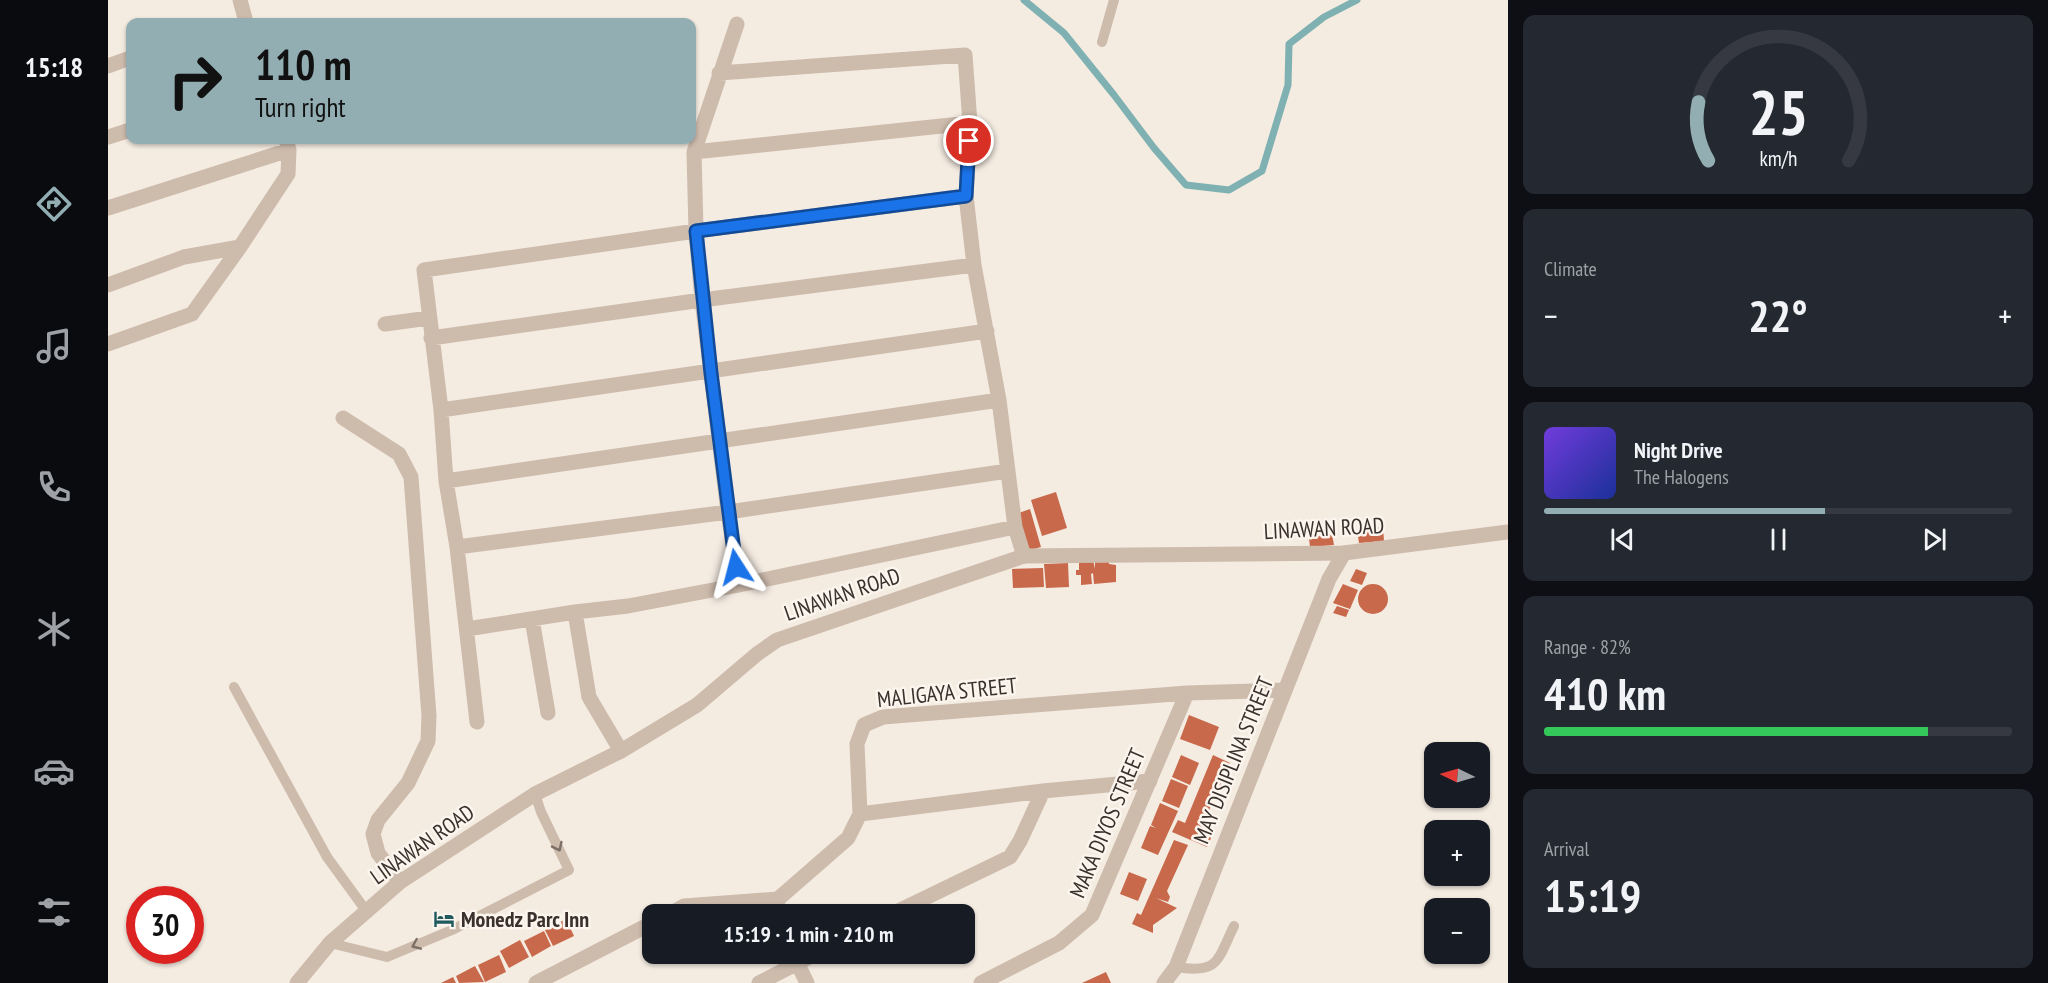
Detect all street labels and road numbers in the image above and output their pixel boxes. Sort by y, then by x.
street label: LINAWAN ROAD [1263,511,1385,545]
street label: LINAWAN ROAD [780,561,904,627]
street label: MALIGAYA STREET [876,671,1018,713]
street label: MAY DISIPLINA STREET [1187,672,1279,848]
street label: MAKA DIYOS STREET [1063,744,1151,902]
street label: LINAWAN ROAD [365,798,479,890]

